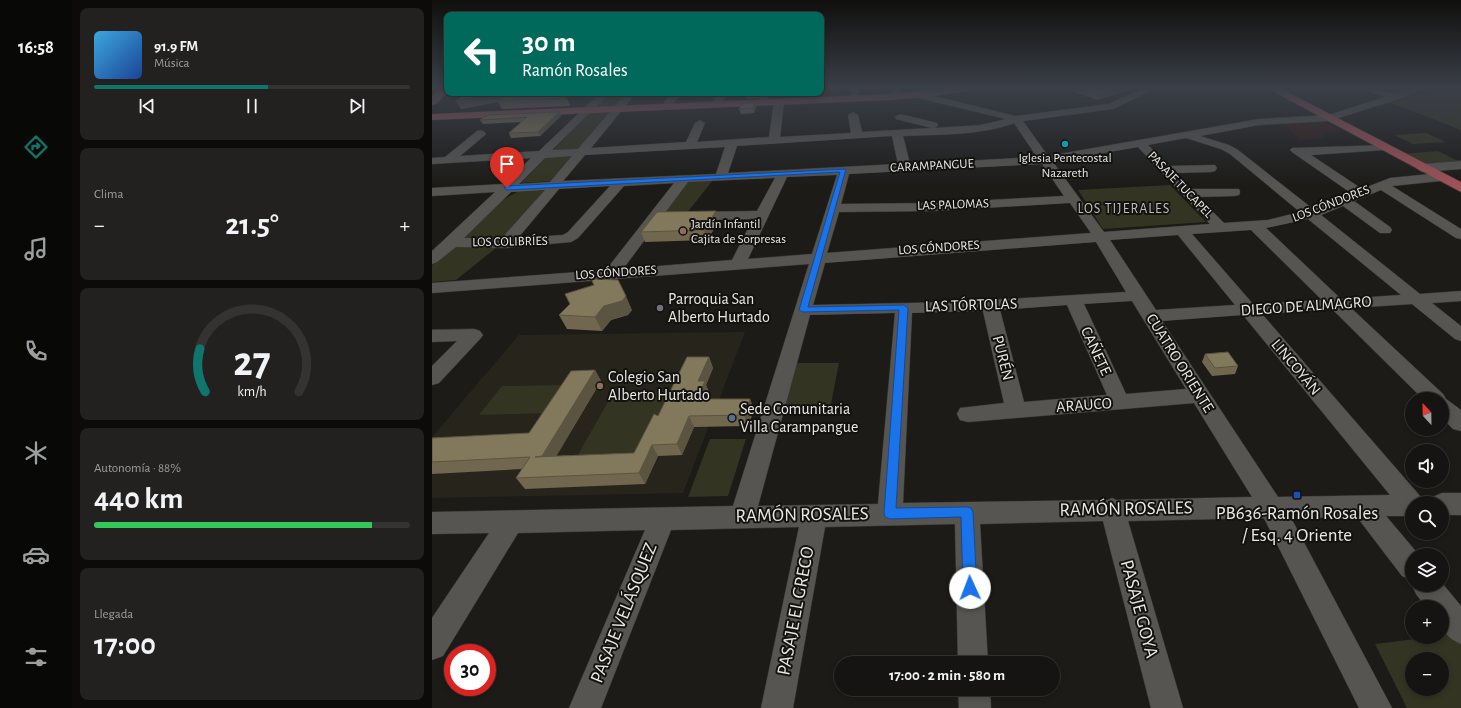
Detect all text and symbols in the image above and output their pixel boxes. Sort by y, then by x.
icon: left [456,28,508,80]
text: 30 m [522,29,575,57]
text: 16:58 [18,39,54,57]
text: 91.9 FM [154,39,198,54]
text: Música [154,57,189,70]
text: Ramón Rosales [522,62,628,80]
icon: previous [136,95,158,117]
icon: pause [241,95,263,117]
icon: next [346,95,368,117]
icon: directions [22,133,50,161]
marker: Iglesia Pentecostal Nazareth [1060,139,1070,149]
pin [490,147,524,188]
street label: PASAJE TUCAPEL [1145,149,1215,221]
place label: Iglesia Pentecostal Nazareth [1018,152,1112,180]
icon: arrive [496,153,518,175]
street label: CARAMPANGUE [890,157,974,175]
street label: LOS CÓNDORES [1290,182,1371,225]
text: Clima [94,188,124,201]
street label: LAS PALOMAS [917,197,989,213]
district label: LOS TIJERALES [1078,202,1170,216]
text: 21.5° [225,210,279,240]
text: − [94,214,105,236]
text: + [399,214,410,236]
place label: Jardín Infantil Cajita de Sorpresas [691,218,786,246]
marker: Jardín Infantil Cajita de Sorpresas [678,226,688,236]
street label: LOS COLIBRÍES [472,234,548,249]
icon: music [22,235,50,263]
street label: LOS CÓNDORES [898,238,980,257]
street label: LOS CÓNDORES [575,263,657,282]
place label: Parroquia San Alberto Hurtado [668,291,770,325]
street label: LAS TÓRTOLAS [924,293,1018,315]
street label: DIEGO DE ALMAGRO [1240,293,1372,319]
marker: Parroquia San Alberto Hurtado [655,303,665,313]
street label: CUATRO ORIENTE [1143,311,1217,415]
street label: CAÑETE [1078,323,1116,378]
street label: PURÉN [990,333,1018,382]
street label: LINCOYÁN [1268,335,1325,398]
icon: phone [22,337,50,365]
text: 27 [233,342,271,383]
place label: Colegio San Alberto Hurtado [608,369,710,403]
marker: Colegio San Alberto Hurtado [595,381,605,391]
text: km/h [237,385,267,399]
north arrow [1405,392,1449,436]
map controls [1405,392,1449,696]
street label: ARAUCO [1056,395,1112,415]
place label: Sede Comunitaria Villa Carampangue [740,401,858,435]
marker: Sede Comunitaria Villa Carampangue [727,413,737,423]
icon: climate [22,439,50,467]
button: sound [1405,444,1449,488]
text: Autonomía · 88% [94,462,181,475]
text: 440 km [94,484,183,514]
marker: PB636-Ramón Rosales / Esq. 4 Oriente [1292,490,1302,500]
street label: RAMÓN ROSALES [1059,496,1193,520]
button: search [1405,496,1449,540]
street label: RAMÓN ROSALES [735,502,869,526]
place label: PB636-Ramón Rosales / Esq. 4 Oriente [1216,504,1378,545]
street label: PASAJE VELÁSQUEZ [585,540,661,686]
icon: car [22,541,50,569]
street label: PASAJE EL GRECO [774,545,818,677]
button: layers [1405,548,1449,592]
street label: PASAJE GOYA [1117,558,1161,660]
position arrow [949,567,991,609]
button: + [1405,600,1449,644]
text: Llegada [94,608,133,621]
text: 17:00 [94,630,156,660]
icon: filters [22,643,50,671]
speed limit sign: 30 [444,644,496,696]
button: − [1405,652,1449,696]
text: 17:00 · 2 min · 580 m [889,668,1005,683]

